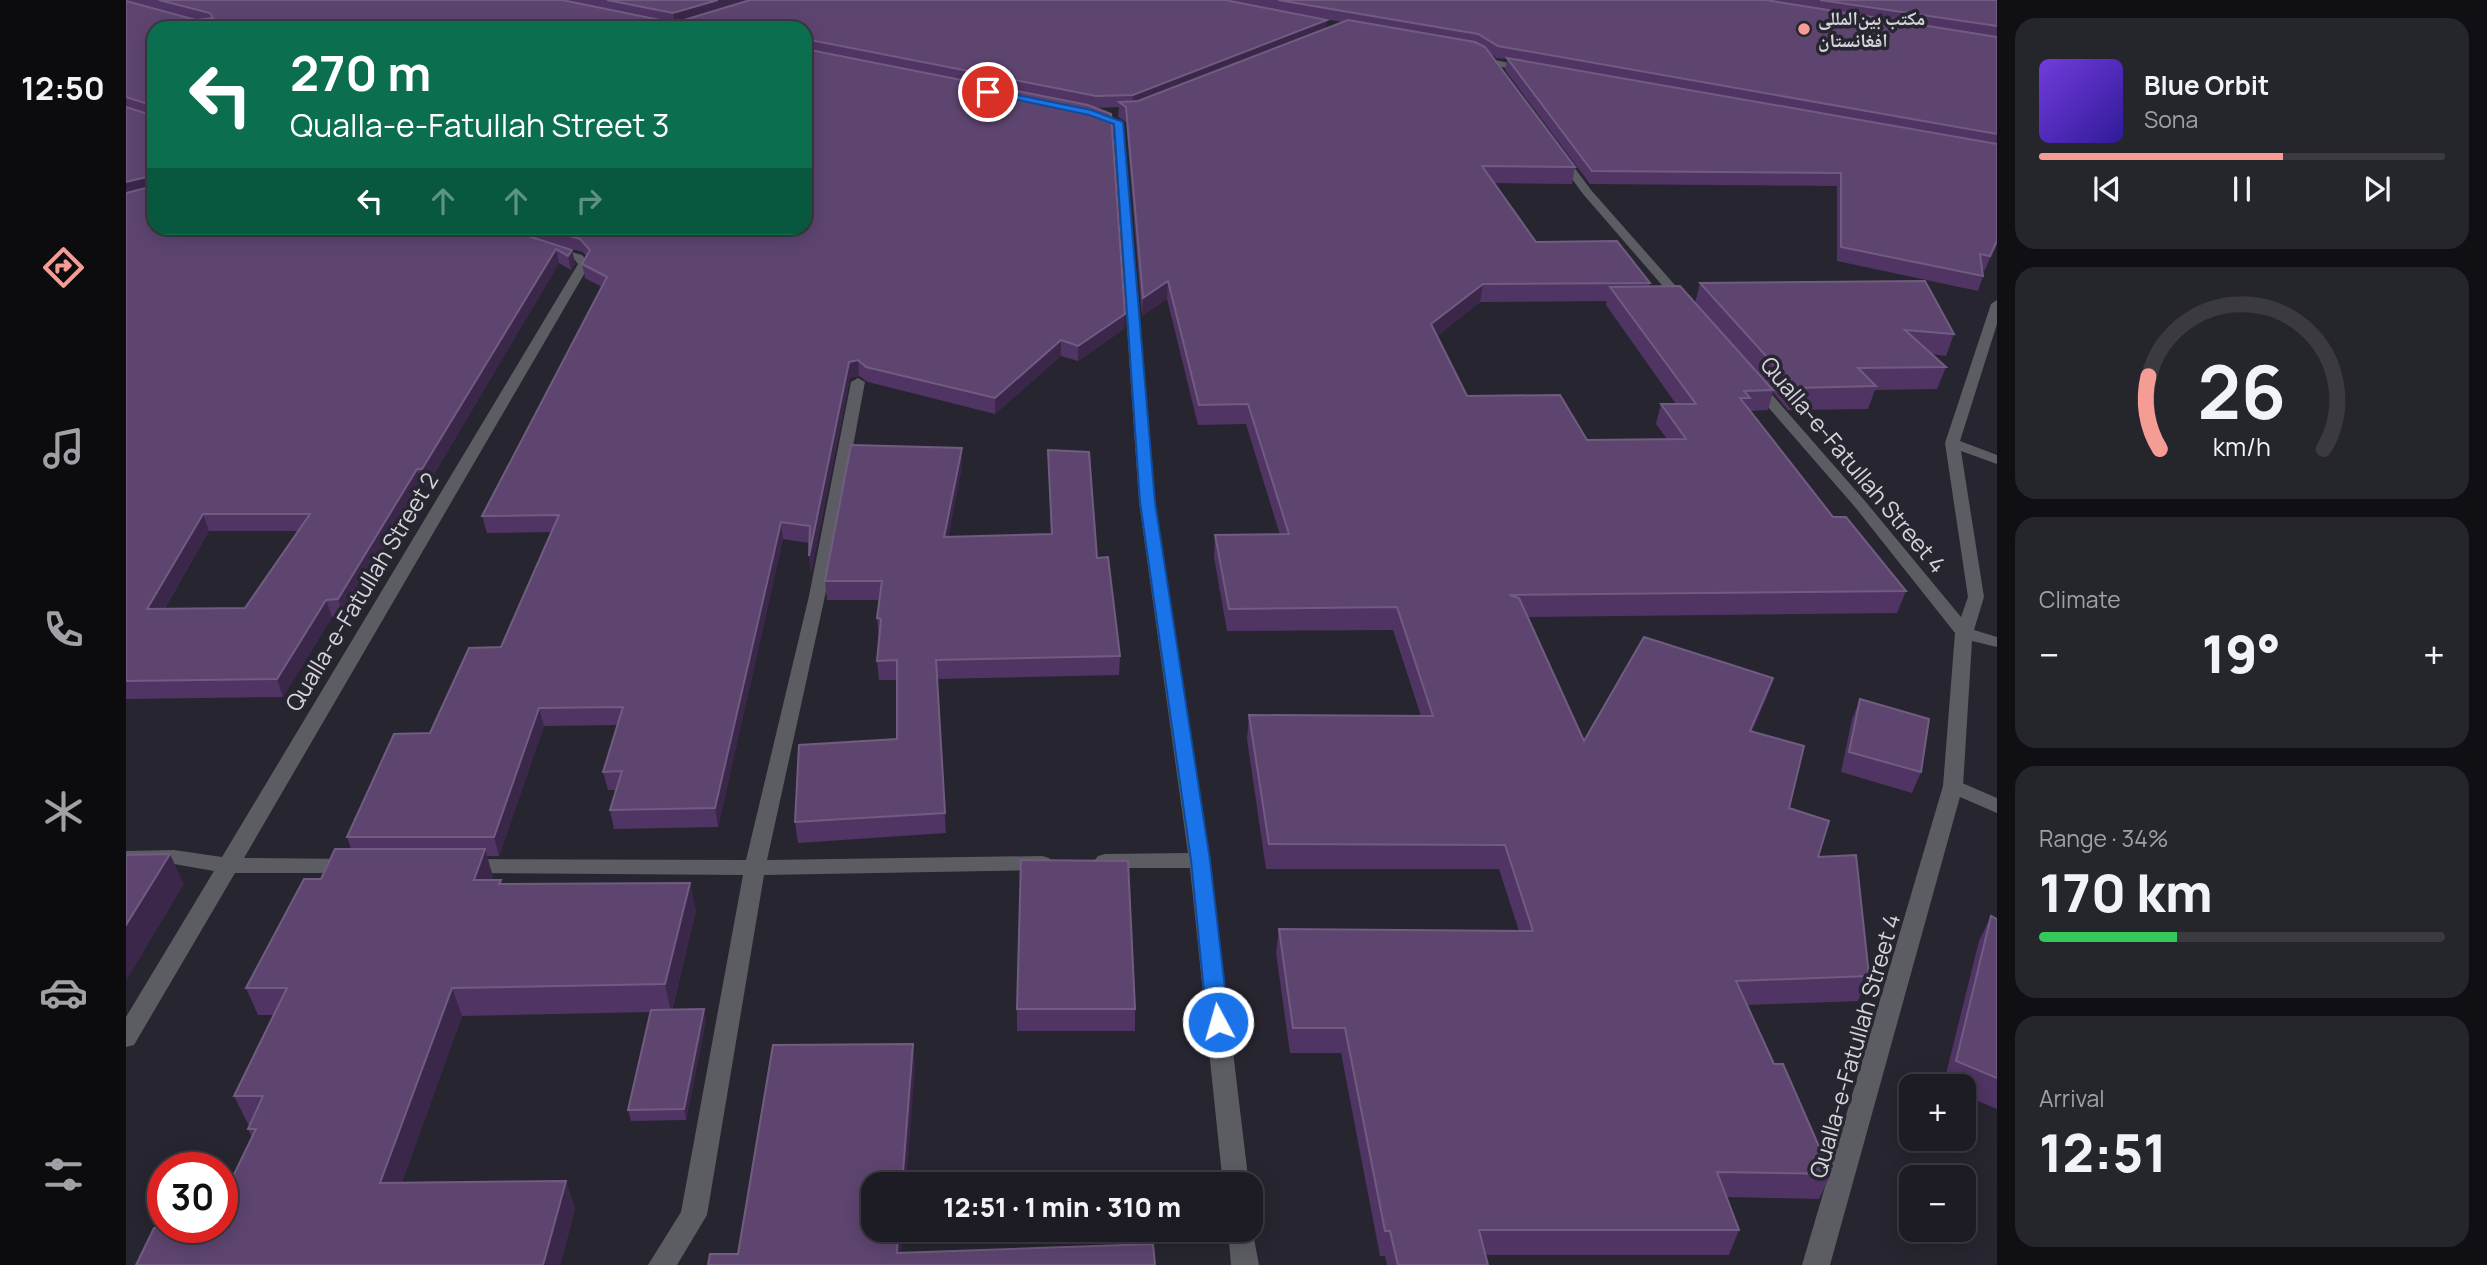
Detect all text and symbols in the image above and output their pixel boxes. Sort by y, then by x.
place label: مکتب بین‌المللی افغانستان [1818,5,1925,53]
marker: مکتب بین‌المللی افغانستان [1796,21,1812,37]
text: 270 m [290,39,431,106]
icon: left [175,49,266,140]
pin [958,62,1018,122]
text: 12:50 [21,66,105,110]
text: Blue Orbit [2144,67,2269,103]
icon: arrive [969,73,1007,111]
text: Qualla-e-Fatullah Street 3 [290,103,670,147]
text: Sona [2144,103,2198,135]
icon: previous [2088,170,2126,208]
icon: pause [2223,170,2261,208]
icon: next [2358,170,2396,208]
icon: left [351,182,389,220]
icon: ahead [424,182,462,220]
icon: ahead [497,182,535,220]
icon: right [570,182,608,220]
icon: directions [39,243,88,292]
text: 26 [2198,342,2286,442]
street label: Qualla-e-Fatullah Street 4 [1754,349,1954,579]
icon: music [39,424,88,473]
text: km/h [2213,429,2271,464]
street label: Qualla-e-Fatullah Street 2 [277,466,445,717]
text: Climate [2039,583,2121,615]
icon: phone [39,605,88,654]
text: 19° [2202,618,2281,689]
text: − [2039,628,2060,680]
text: + [2423,628,2445,680]
icon: climate [39,787,88,836]
text: Range · 34% [2039,822,2168,854]
text: 170 km [2039,857,2213,928]
street label: Qualla-e-Fatullah Street 4 [1801,910,1907,1182]
icon: car [39,968,88,1017]
position arrow [1181,985,1255,1059]
map controls [1899,1074,1976,1242]
button: + [1899,1074,1976,1151]
text: Arrival [2039,1082,2105,1114]
text: 12:51 [2039,1117,2167,1188]
icon: filters [39,1150,88,1199]
speed limit sign: 30 [147,1152,238,1243]
button: − [1899,1165,1976,1242]
text: 12:51 · 1 min · 310 m [943,1189,1181,1225]

